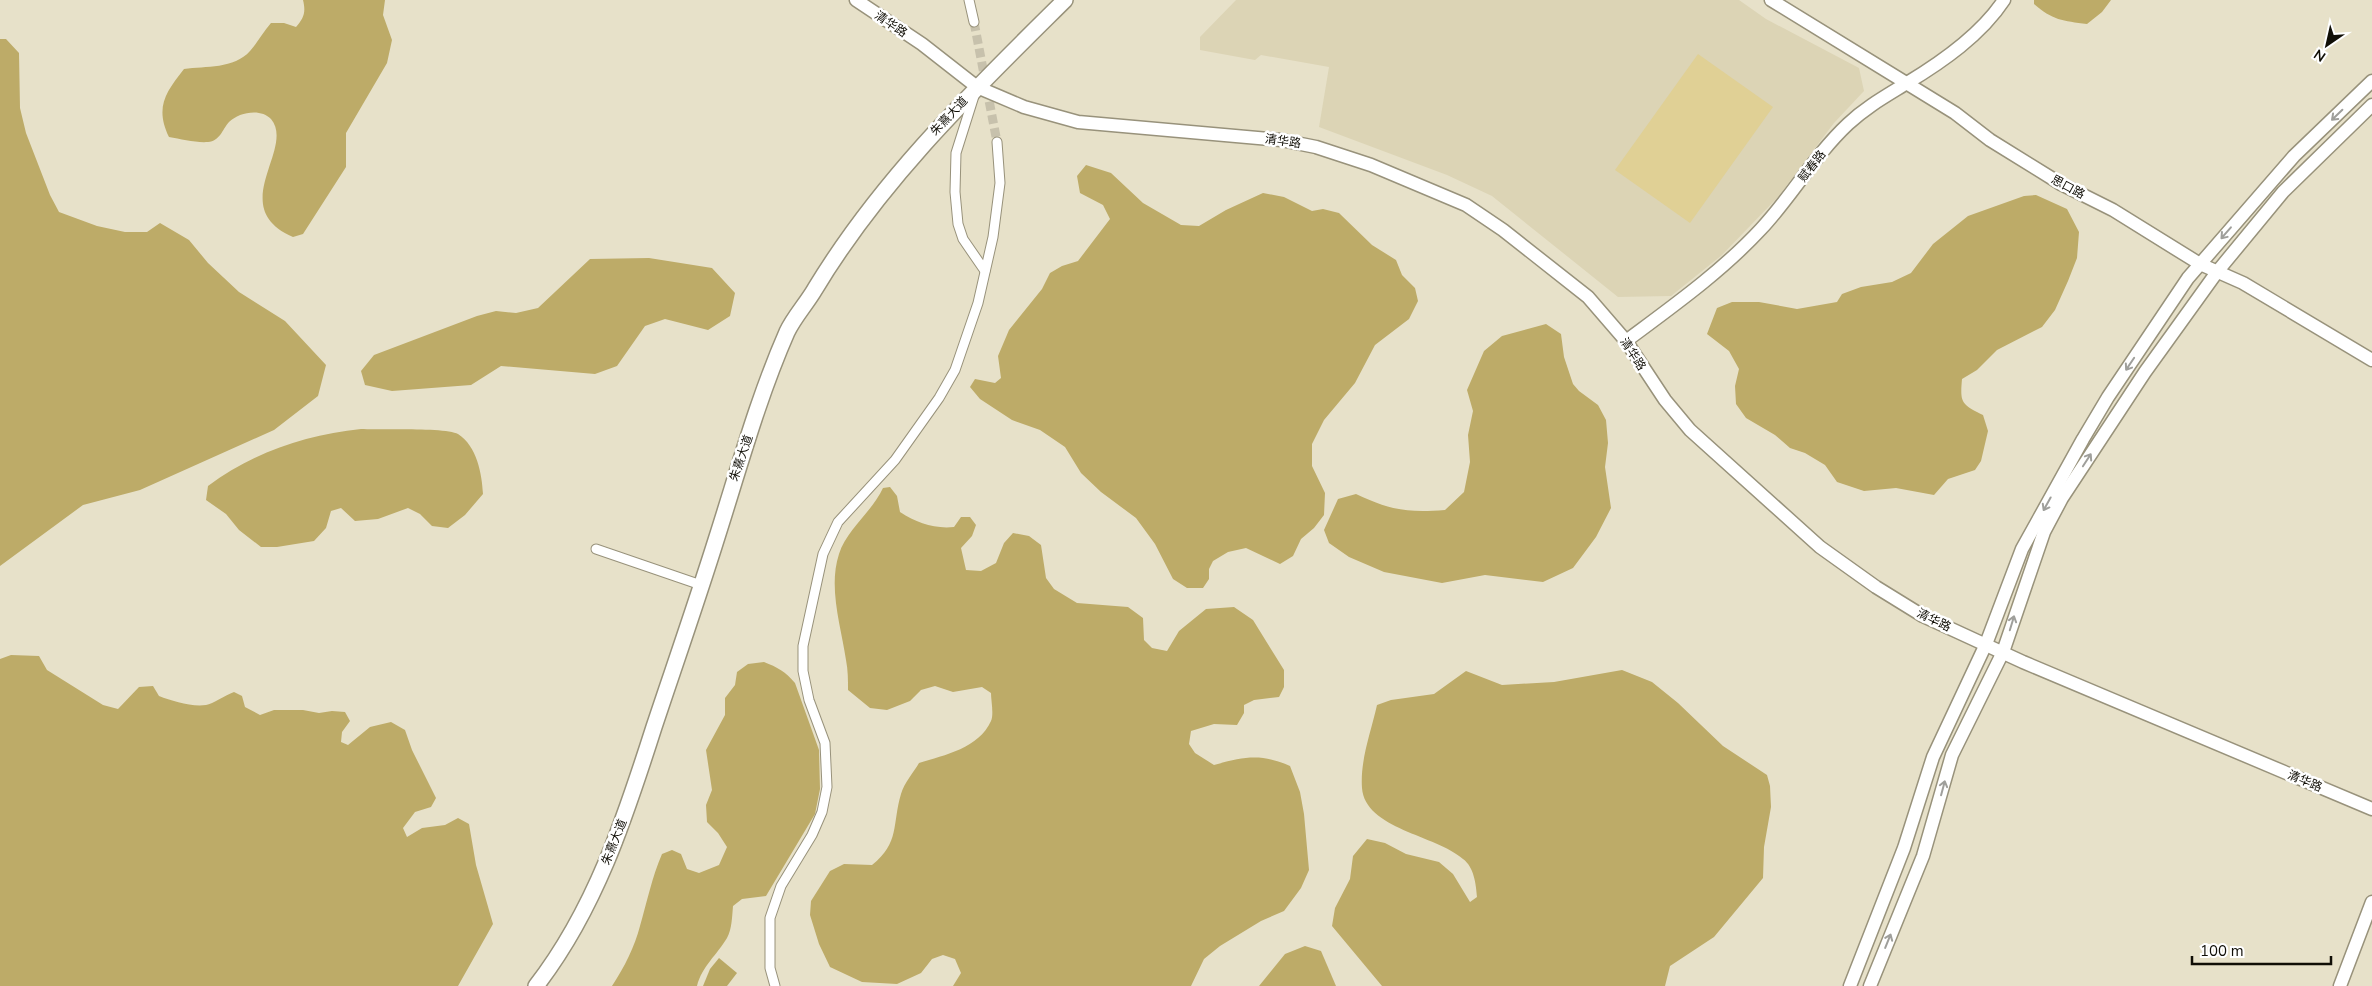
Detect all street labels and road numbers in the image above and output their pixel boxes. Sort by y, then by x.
street label: 清华路 [872,7,910,41]
street label: 朱熹大道 [927,93,971,139]
street label: 清华路 [1264,131,1302,151]
street label: 赋春路 [1795,147,1829,185]
street label: 思口路 [2048,171,2088,203]
street label: 清华路 [1616,335,1650,373]
street label: 朱熹大道 [726,433,756,483]
street label: 清华路 [1914,605,1954,635]
street label: 清华路 [2285,767,2325,795]
street label: 朱熹大道 [598,817,630,867]

